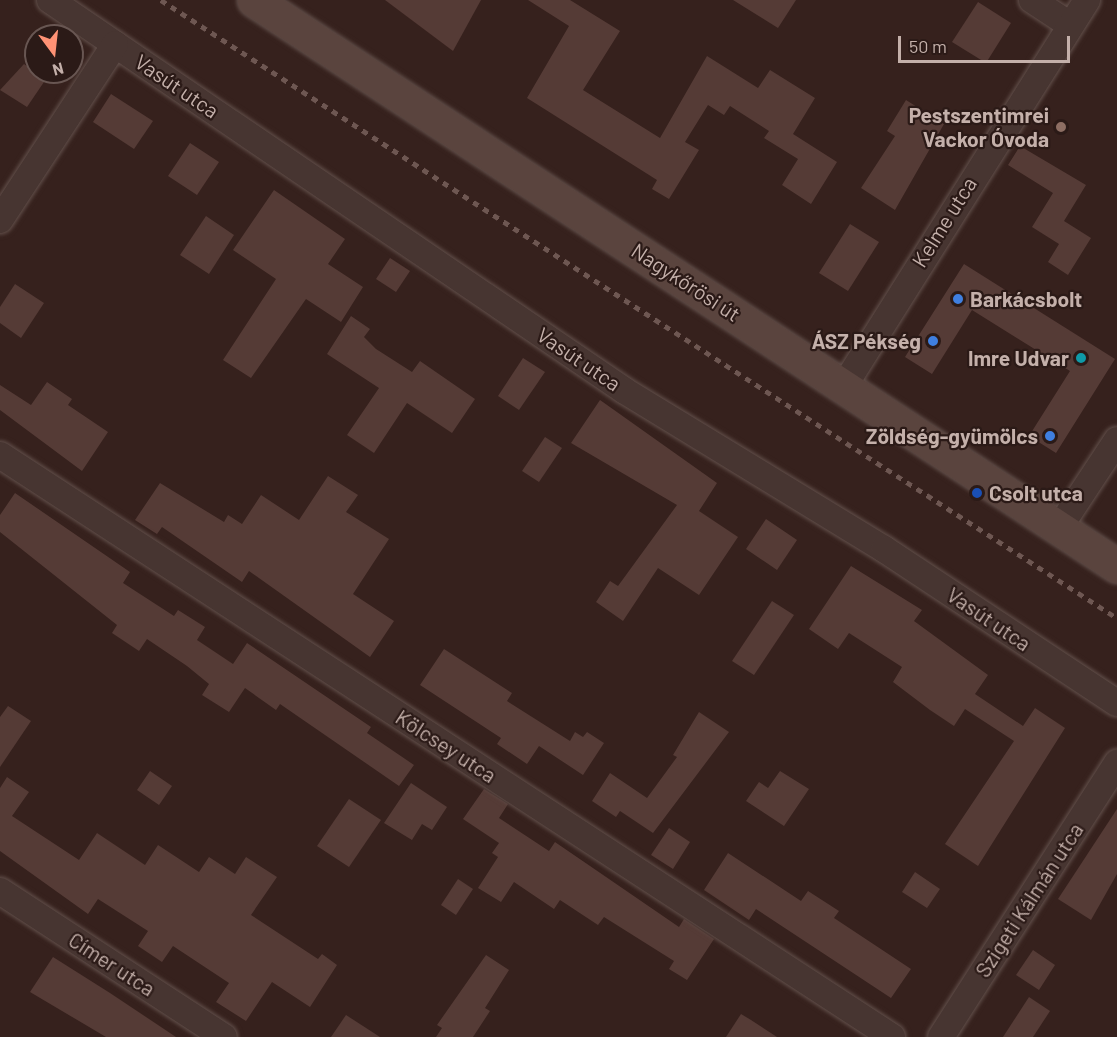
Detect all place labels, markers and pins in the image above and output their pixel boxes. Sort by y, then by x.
place label: Pestszentimrei Vackor Óvoda [909,102,1049,152]
marker: Pestszentimrei Vackor Óvoda [1054,120,1068,134]
place label: Barkácsbolt [970,286,1082,312]
marker: Barkácsbolt [951,292,965,306]
place label: ÁSZ Pékség [811,328,921,354]
marker: ÁSZ Pékség [926,334,940,348]
place label: Imre Udvar [968,345,1069,371]
marker: Imre Udvar [1074,351,1088,365]
place label: Zöldség-gyümölcs [866,423,1038,449]
marker: Zöldség-gyümölcs [1043,429,1057,443]
place label: Csolt utca [989,480,1083,506]
marker: Csolt utca [970,486,984,500]

